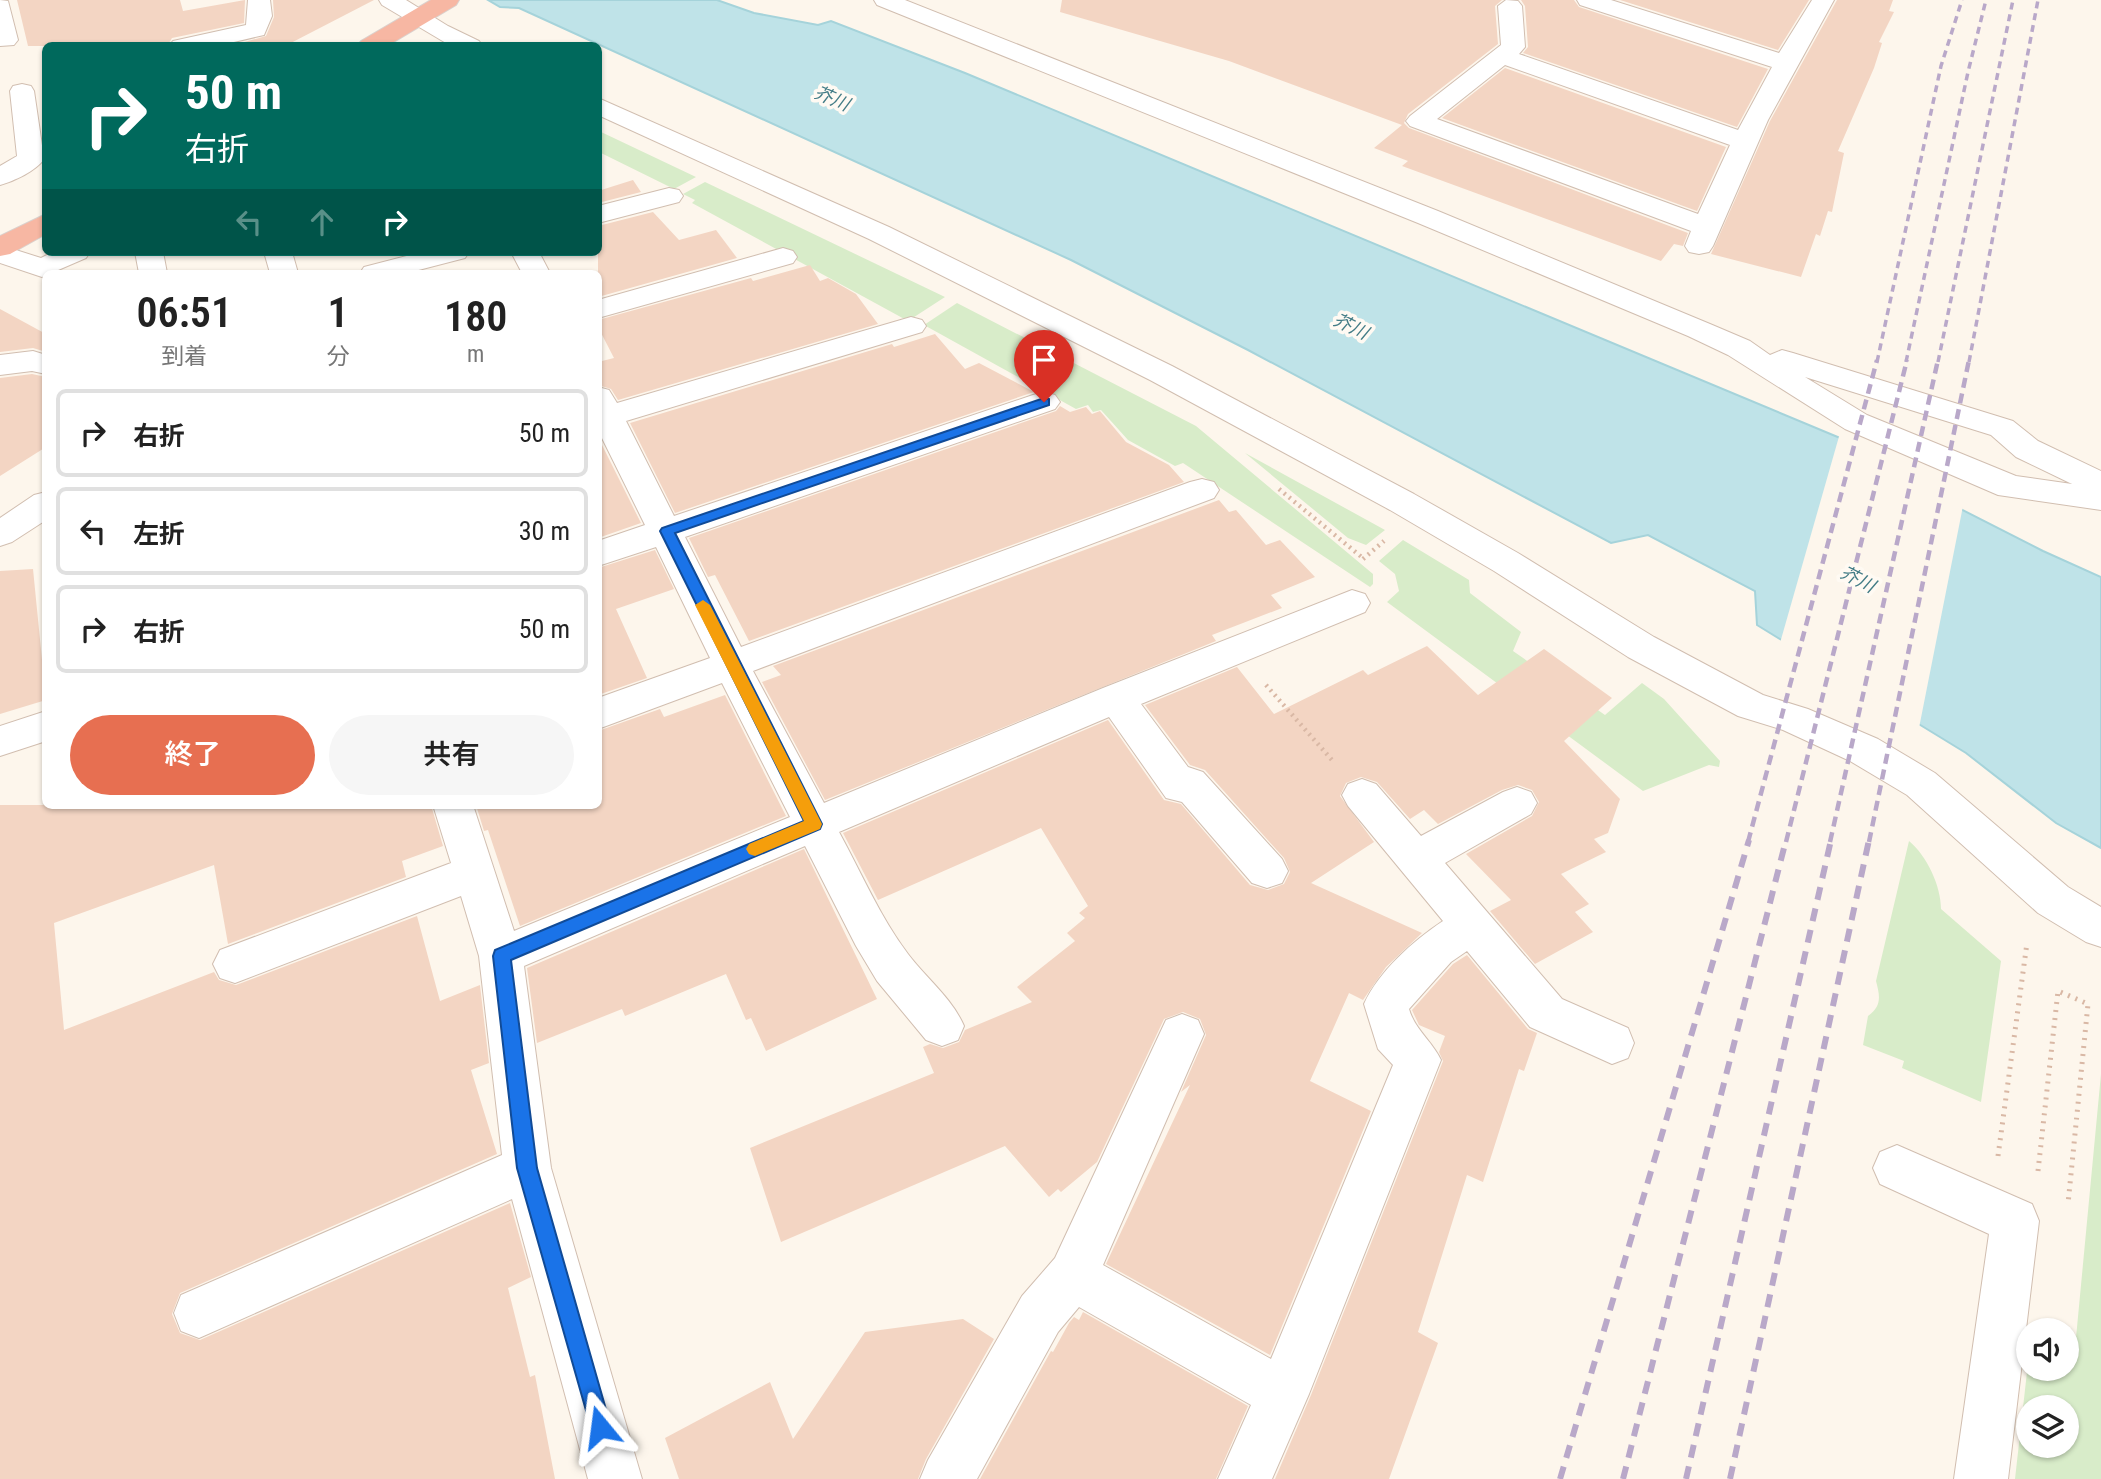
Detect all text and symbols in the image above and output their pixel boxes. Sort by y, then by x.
text: 50 m [185,64,282,121]
icon: right [70,70,161,161]
water label: 芥川 [811,81,855,115]
text: 右折 [185,130,249,168]
icon: left [230,203,268,241]
icon: ahead [303,203,341,241]
icon: right [376,203,414,241]
text: 06:51 [137,288,232,337]
text: 1 [328,288,349,337]
text: 180 [444,292,507,341]
water label: 芥川 [1330,309,1374,344]
pin [1014,330,1074,402]
text: m [467,341,484,368]
icon: arrive [1025,341,1063,379]
text: 到着 [161,343,207,370]
text: 分 [327,343,350,370]
icon: right [74,414,112,452]
text: 50 m [519,418,570,448]
text: 右折 [133,421,185,451]
icon: left [74,512,112,550]
text: 30 m [519,516,570,546]
text: 左折 [133,519,185,549]
water label: 芥川 [1837,561,1881,597]
icon: right [74,610,112,648]
text: 50 m [519,614,570,644]
text: 右折 [133,617,185,647]
button: 終了 [70,715,315,795]
button: 共有 [329,715,574,795]
map controls [2016,1318,2079,1458]
button: sound [2016,1318,2079,1381]
position arrow [563,1390,637,1464]
button: layers [2016,1395,2079,1458]

